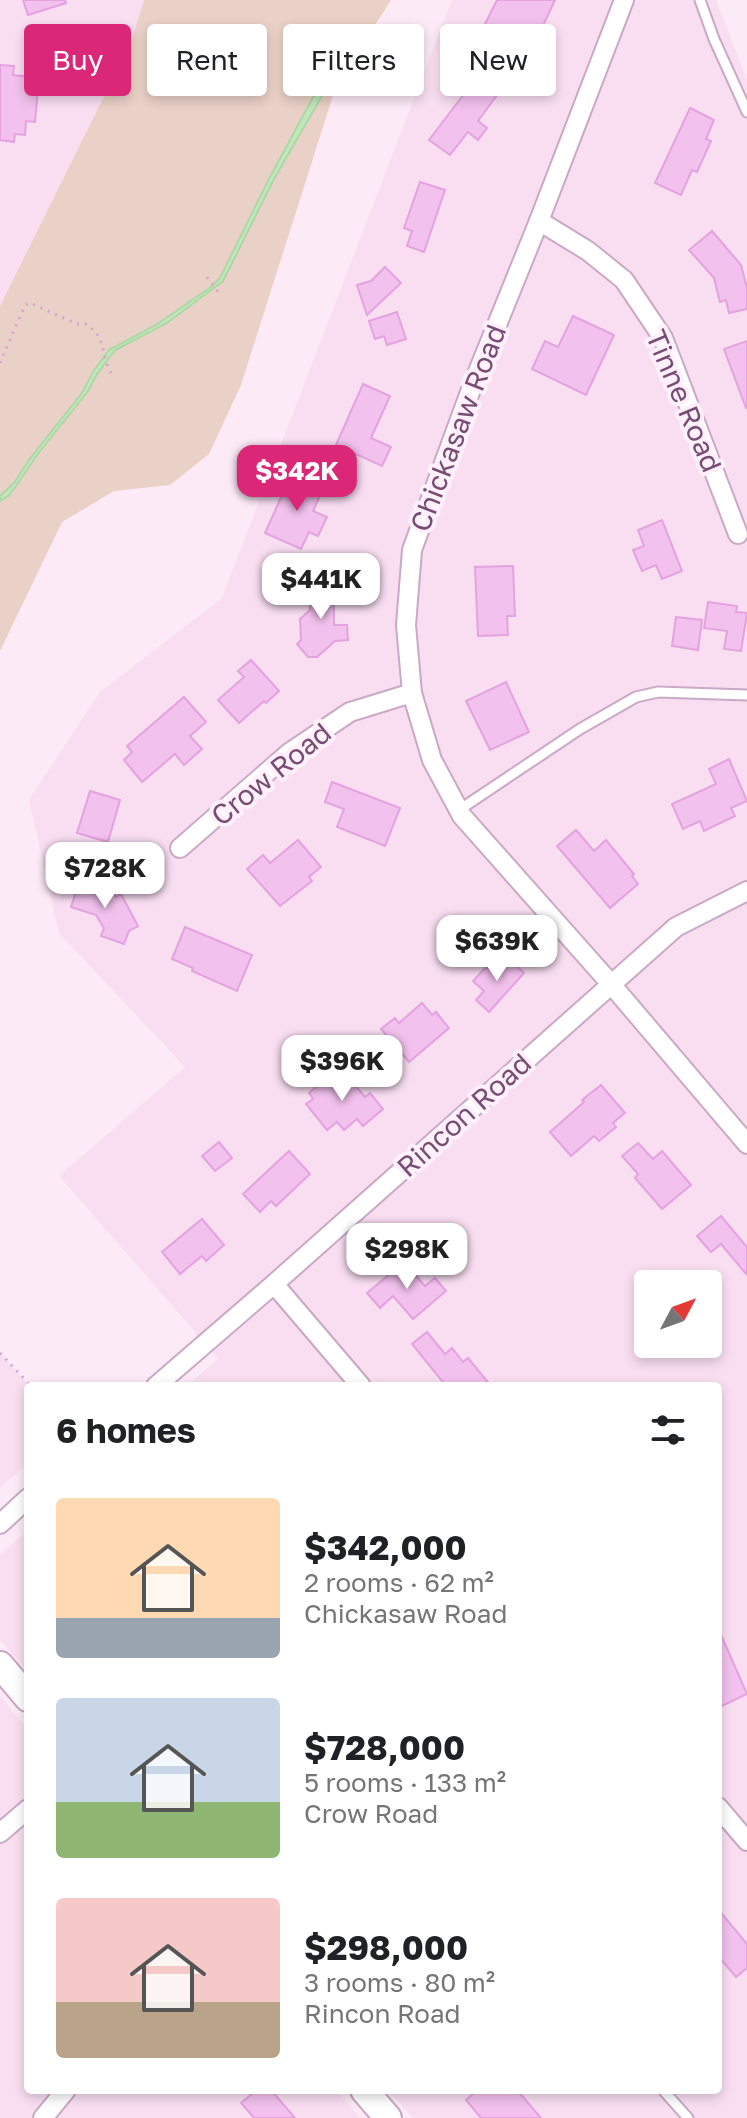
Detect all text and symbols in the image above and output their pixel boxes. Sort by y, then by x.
chip: Buy [24,24,131,96]
chip: Rent [147,24,267,96]
chip: Filters [283,24,424,96]
chip: New [440,24,556,96]
street label: Chickasaw Road [403,320,512,536]
street label: Tinne Road [640,325,729,477]
pin: $342K [241,445,353,513]
text: $342K [255,455,339,486]
pin: $441K [265,553,377,621]
text: $441K [280,563,362,594]
street label: Crow Road [204,715,337,832]
pin: $728K [49,842,161,910]
text: $728K [64,852,146,883]
pin: $639K [441,915,553,983]
text: $639K [454,925,540,956]
pin: $396K [286,1035,398,1103]
text: $396K [299,1045,385,1076]
street label: Rincon Road [390,1046,537,1183]
pin: $298K [351,1223,463,1291]
text: $298K [364,1233,450,1264]
north arrow [634,1270,722,1358]
map controls [634,1270,722,1358]
icon: filters [646,1408,690,1452]
text: 6 homes [56,1410,196,1450]
text: $342,000 [304,1527,467,1567]
icon: home [120,1530,216,1626]
text: 2 rooms · 62 m² [304,1567,494,1598]
text: Chickasaw Road [304,1598,507,1629]
text: $728,000 [304,1727,465,1767]
icon: home [120,1730,216,1826]
text: 5 rooms · 133 m² [304,1767,506,1798]
text: Crow Road [304,1798,438,1829]
text: $298,000 [304,1927,468,1967]
icon: home [120,1930,216,2026]
text: 3 rooms · 80 m² [304,1967,495,1998]
text: Rincon Road [304,1998,461,2029]

